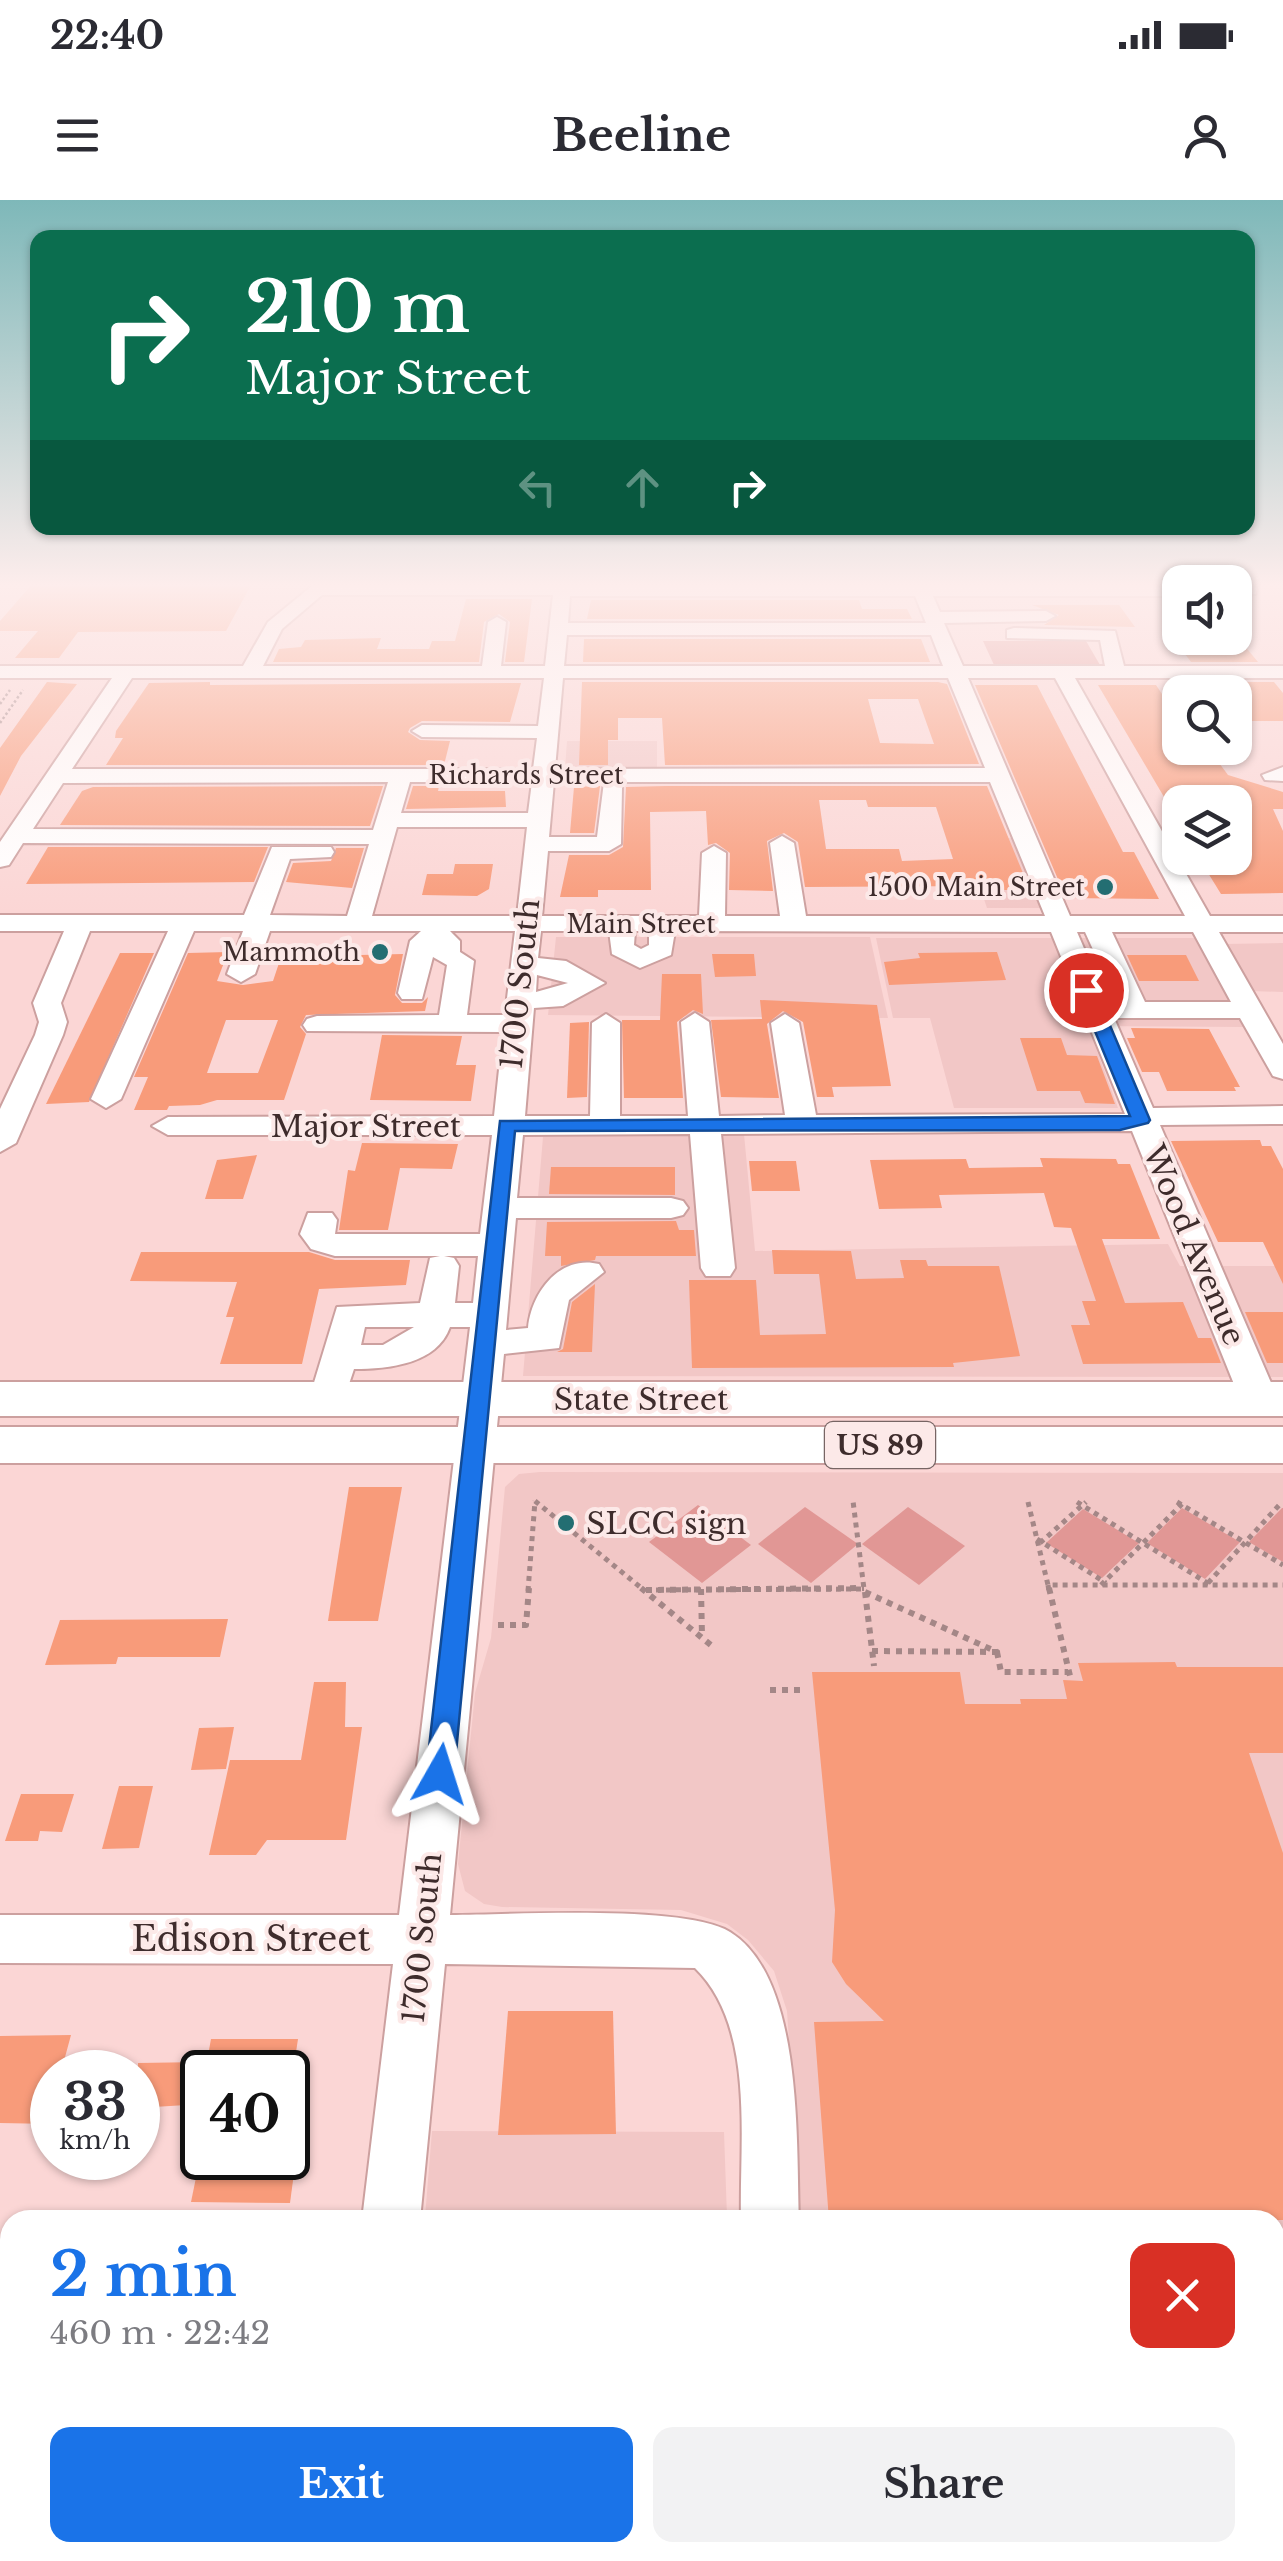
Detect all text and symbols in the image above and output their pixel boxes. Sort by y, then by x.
text: 22:40 [50,12,164,59]
text: Beeline [552,107,731,163]
icon: menu [50,108,105,163]
icon: person [1178,108,1233,163]
text: 210 m [245,264,470,351]
icon: right [80,270,210,400]
text: Major Street [245,350,531,406]
icon: left [510,460,565,515]
icon: ahead [615,460,670,515]
icon: right [720,460,775,515]
map controls [1162,565,1252,875]
button: sound [1162,565,1252,655]
button: search [1162,675,1252,765]
street label: Richards Street [429,760,624,791]
button: layers [1162,785,1252,875]
place label: 1500 Main Street [868,872,1086,903]
marker: 1500 Main Street [1094,876,1116,898]
street label: 1700 South [493,897,547,1071]
street label: Main Street [566,909,716,940]
place label: Mammoth [222,937,360,968]
marker: Mammoth [369,941,391,963]
pin [1044,948,1129,1033]
icon: arrive [1059,963,1114,1018]
street label: Major Street [271,1108,462,1145]
street label: Wood Avenue [1135,1138,1253,1351]
street label: State Street [554,1381,729,1418]
road number: US 89 [825,1422,935,1468]
place label: SLCC sign [586,1505,746,1542]
marker: SLCC sign [555,1512,577,1534]
position arrow [388,1722,492,1826]
street label: 1700 South [395,1851,449,2025]
street label: Edison Street [131,1917,371,1960]
speed limit sign: 40 [180,2050,310,2180]
text: 33 [63,2071,127,2134]
text: km/h [60,2125,130,2156]
text: 2 min [50,2238,237,2312]
button: close [1130,2243,1235,2348]
text: 460 m · 22:42 [50,2313,270,2353]
button: Exit [50,2427,633,2542]
button: Share [653,2427,1235,2542]

